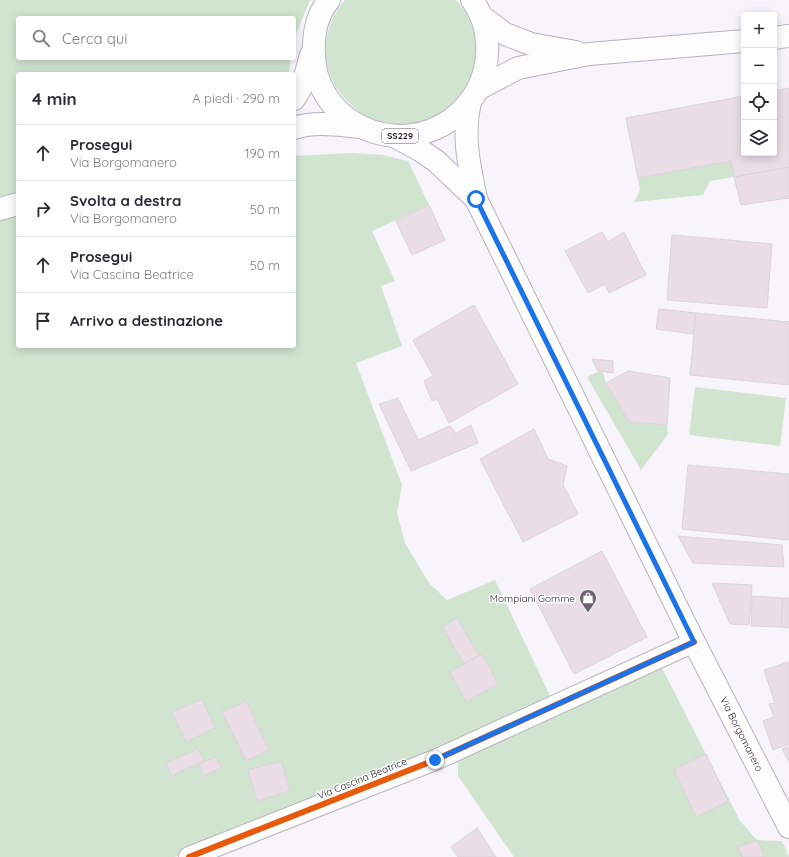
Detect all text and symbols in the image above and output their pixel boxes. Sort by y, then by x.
map controls [741,12,777,156]
button: + [741,12,777,48]
search box [16,16,296,60]
icon: search [30,27,52,49]
text: Cerca qui [62,29,128,48]
button: − [741,48,777,84]
button: locate [741,84,777,120]
text: 4 min [32,88,77,109]
text: A piedi · 290 m [192,90,280,106]
button: layers [741,120,777,156]
road number: SS229 [382,129,418,143]
text: Prosegui [70,135,132,154]
icon: ahead [32,142,54,164]
text: 190 m [245,145,280,161]
text: Via Borgomanero [70,154,177,170]
route start [467,190,485,208]
text: Svolta a destra [70,191,181,210]
icon: right [32,198,54,220]
text: 50 m [250,201,280,217]
text: Via Borgomanero [70,210,177,226]
text: Prosegui [70,247,132,266]
icon: ahead [32,254,54,276]
text: 50 m [250,257,280,273]
text: Via Cascina Beatrice [70,266,194,282]
icon: arrive [32,310,54,332]
text: Arrivo a destinazione [70,311,223,330]
shop icon: Mompiani Gomme [578,588,598,613]
place label: Mompiani Gomme [490,592,575,605]
street label: Via Borgomanero [717,695,766,774]
route end [426,751,444,769]
street label: Via Cascina Beatrice [316,754,409,802]

